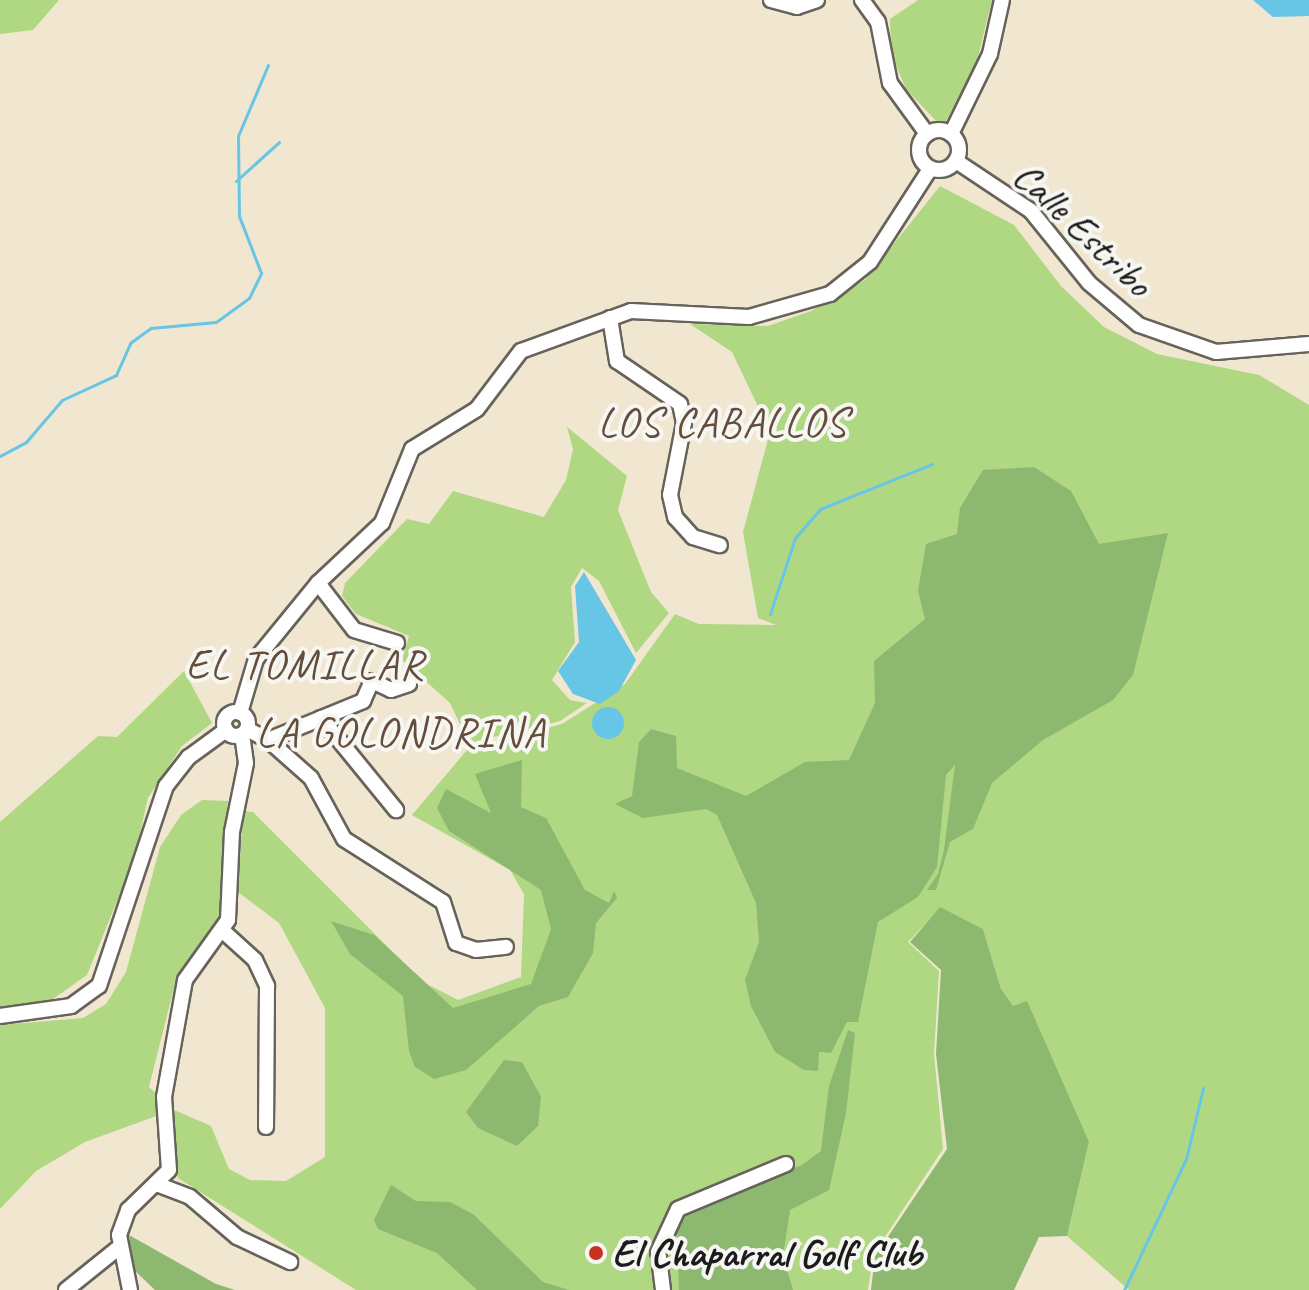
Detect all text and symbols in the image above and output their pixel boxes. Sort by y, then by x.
street label: Calle Estribo [1004,151,1162,307]
district label: LOS CABALLOS [599,398,847,448]
district label: EL TOMILLAR [187,640,423,690]
district label: LA GOLONDRINA [259,708,543,758]
place label: El Chaparral Golf Club [612,1229,922,1277]
marker: El Chaparral Golf Club [587,1244,605,1262]

